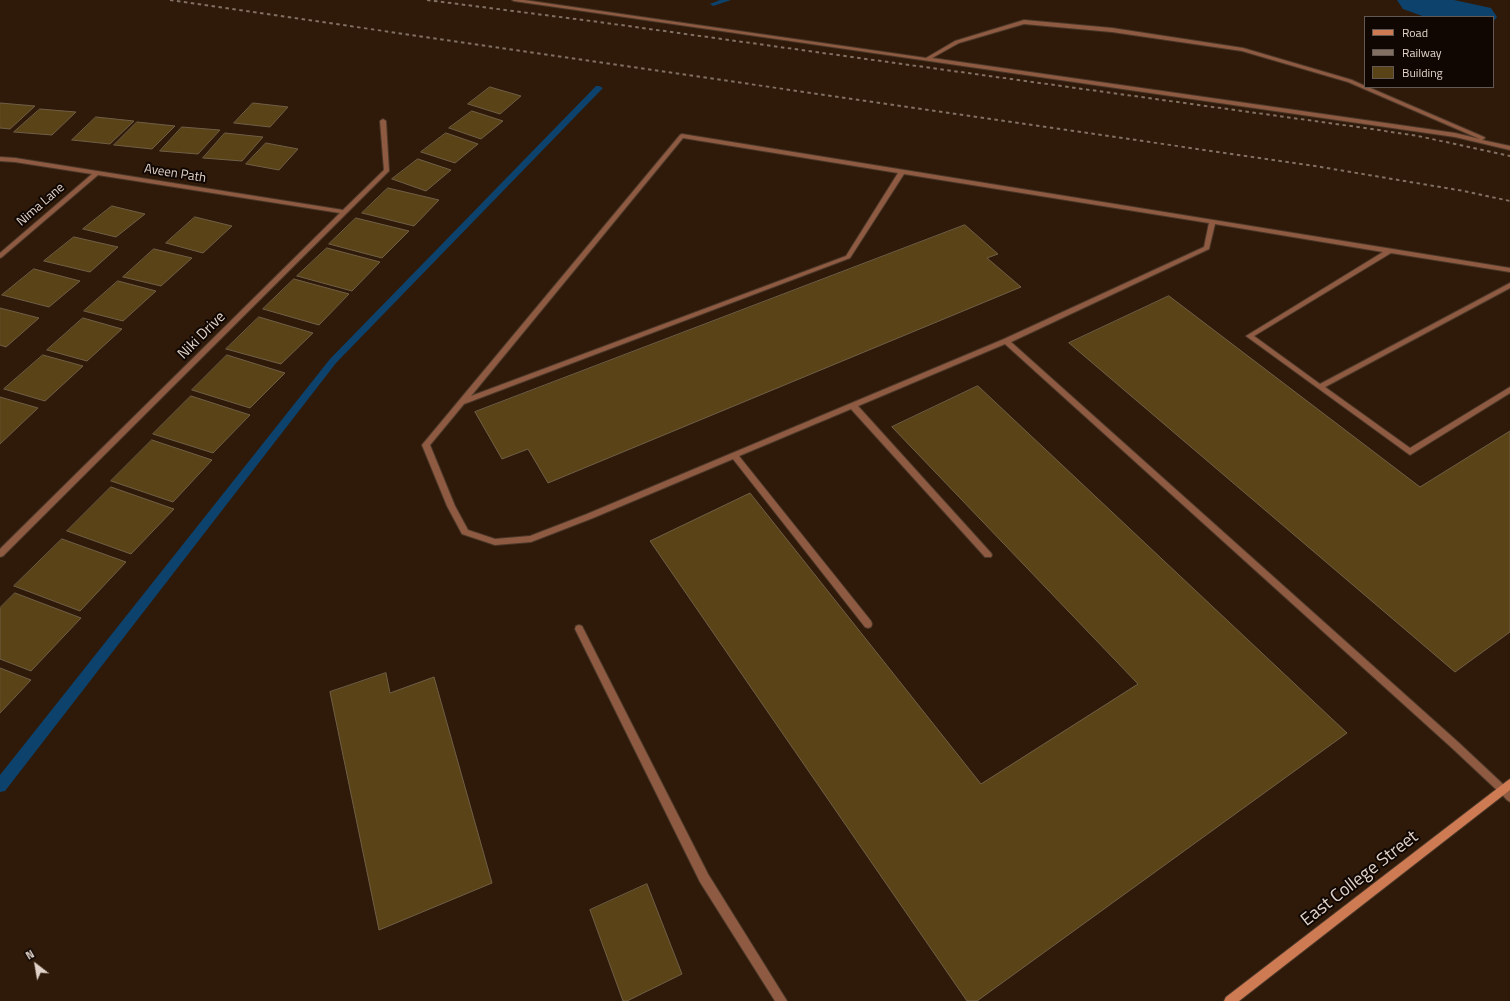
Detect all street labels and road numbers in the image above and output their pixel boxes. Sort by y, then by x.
street label: Aveen Path [143,161,207,187]
street label: Nima Lane [14,180,68,230]
street label: Niki Drive [174,308,230,364]
street label: East College Street [1297,827,1423,931]

